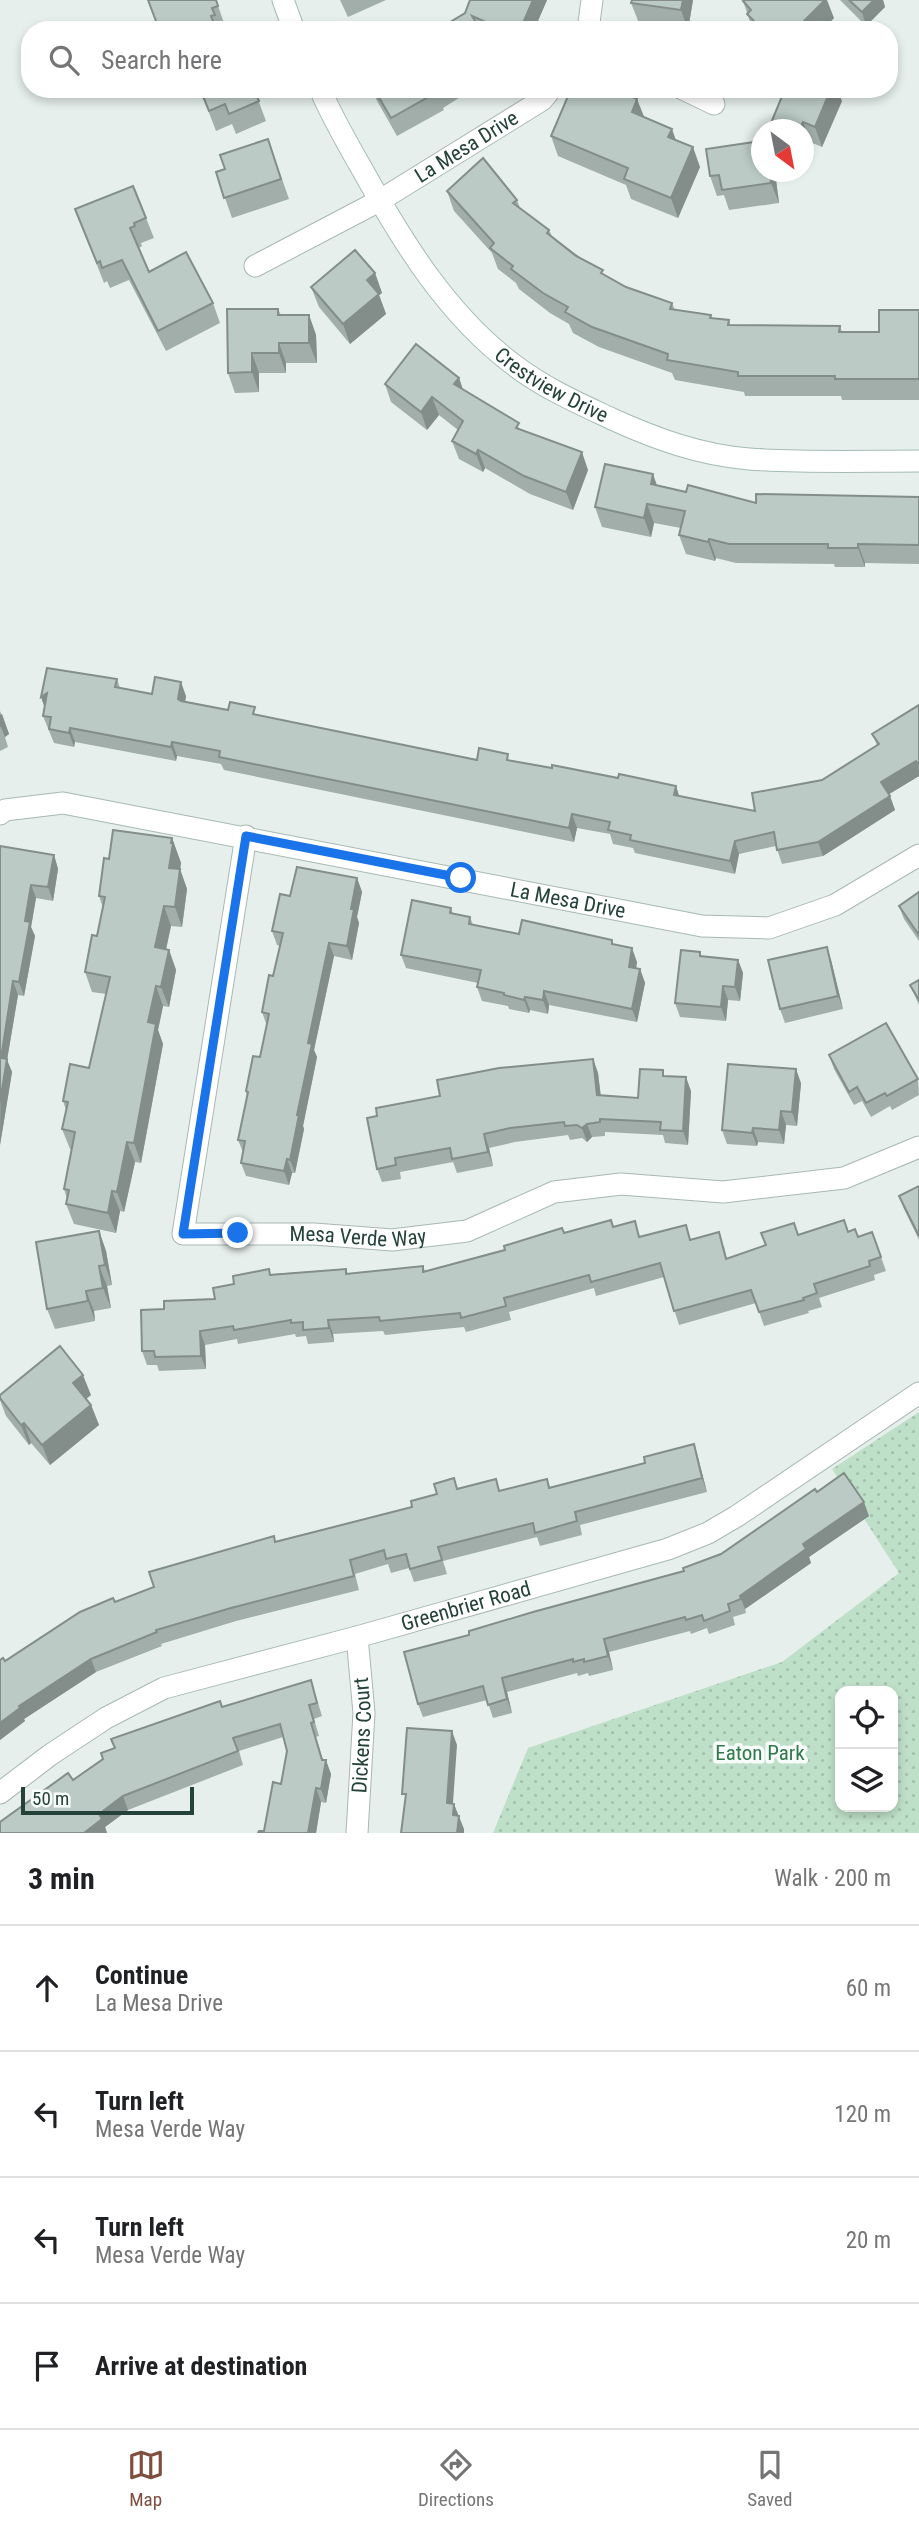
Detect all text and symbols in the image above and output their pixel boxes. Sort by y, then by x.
search box [21,21,898,98]
icon: search [45,41,83,79]
text: Search here [101,45,222,75]
street label: La Mesa Drive [410,106,523,188]
north arrow [751,119,814,182]
street label: Crestview Drive [490,343,612,428]
route start [445,862,476,893]
street label: La Mesa Drive [508,877,628,923]
route end [222,1217,253,1248]
street label: Mesa Verde Way [290,1222,428,1252]
street label: Greenbrier Road [398,1576,533,1636]
street label: Dickens Court [347,1676,376,1794]
map controls [835,1686,898,1812]
button: locate [835,1686,898,1749]
park label: Eaton Park [715,1741,805,1765]
button: layers [835,1749,898,1812]
scale bar [21,1784,194,1816]
text: 50 m [32,1787,69,1810]
text: 3 min [28,1861,95,1896]
text: Walk · 200 m [774,1865,891,1892]
text: Continue [95,1960,188,1990]
icon: ahead [28,1969,66,2007]
text: 60 m [846,1975,891,2002]
text: La Mesa Drive [95,1990,223,2017]
text: Turn left [95,2086,184,2116]
icon: left [28,2095,66,2133]
text: 120 m [834,2101,891,2128]
text: Mesa Verde Way [95,2116,245,2143]
text: Turn left [95,2212,184,2242]
icon: left [28,2221,66,2259]
text: 20 m [846,2227,891,2254]
text: Mesa Verde Way [95,2242,245,2269]
icon: arrive [28,2347,66,2385]
text: Arrive at destination [95,2351,307,2381]
tab: Map [127,2446,165,2511]
tab: Directions [418,2446,494,2511]
tab: Saved [747,2446,792,2511]

